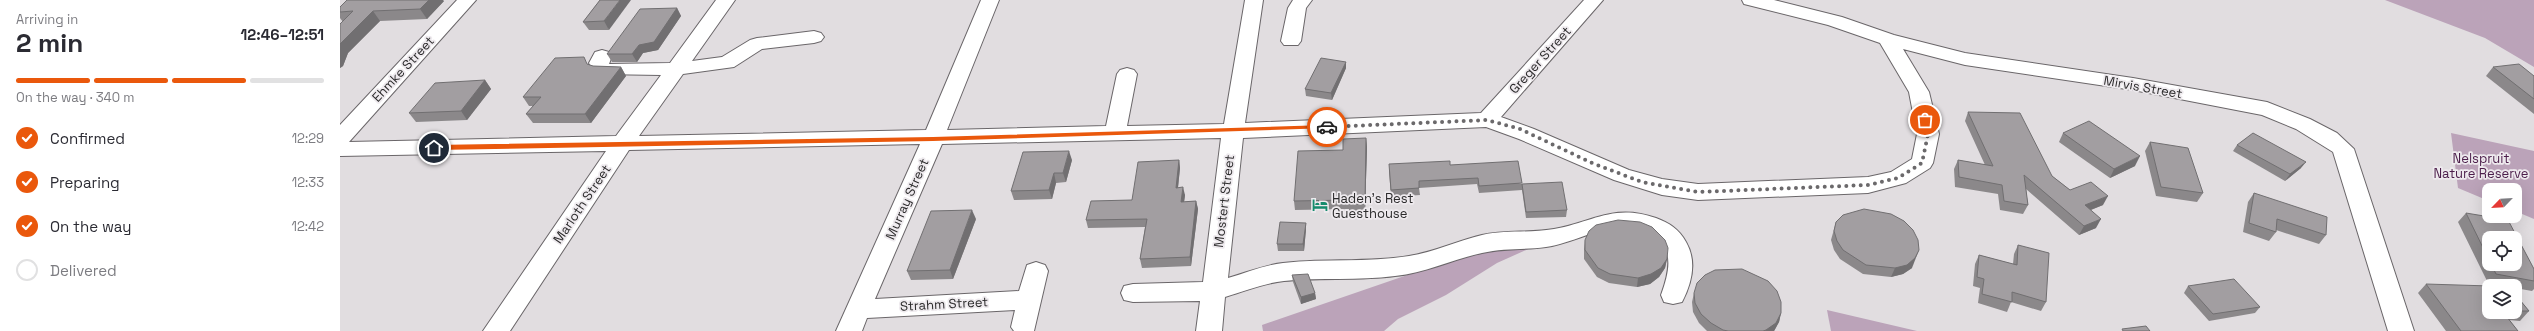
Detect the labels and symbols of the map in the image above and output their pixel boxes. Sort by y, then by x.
street label: Greger Street [1505,23,1575,97]
street label: Ehmke Street [368,33,438,105]
street label: Mirvis Street [2102,72,2184,102]
pin [1908,103,1942,137]
courier [1307,107,1347,147]
pin [417,131,451,165]
park label: Nelspruit Nature Reserve [2433,150,2529,182]
street label: Mostert Street [1210,154,1238,248]
street label: Murray Street [882,156,932,242]
street label: Marloth Street [549,161,615,247]
north arrow [2482,183,2522,223]
place label: Haden's Rest Guesthouse [1332,190,1413,222]
hotel icon: Haden's Rest Guesthouse [1311,196,1329,214]
street label: Strahm Street [899,293,989,315]

